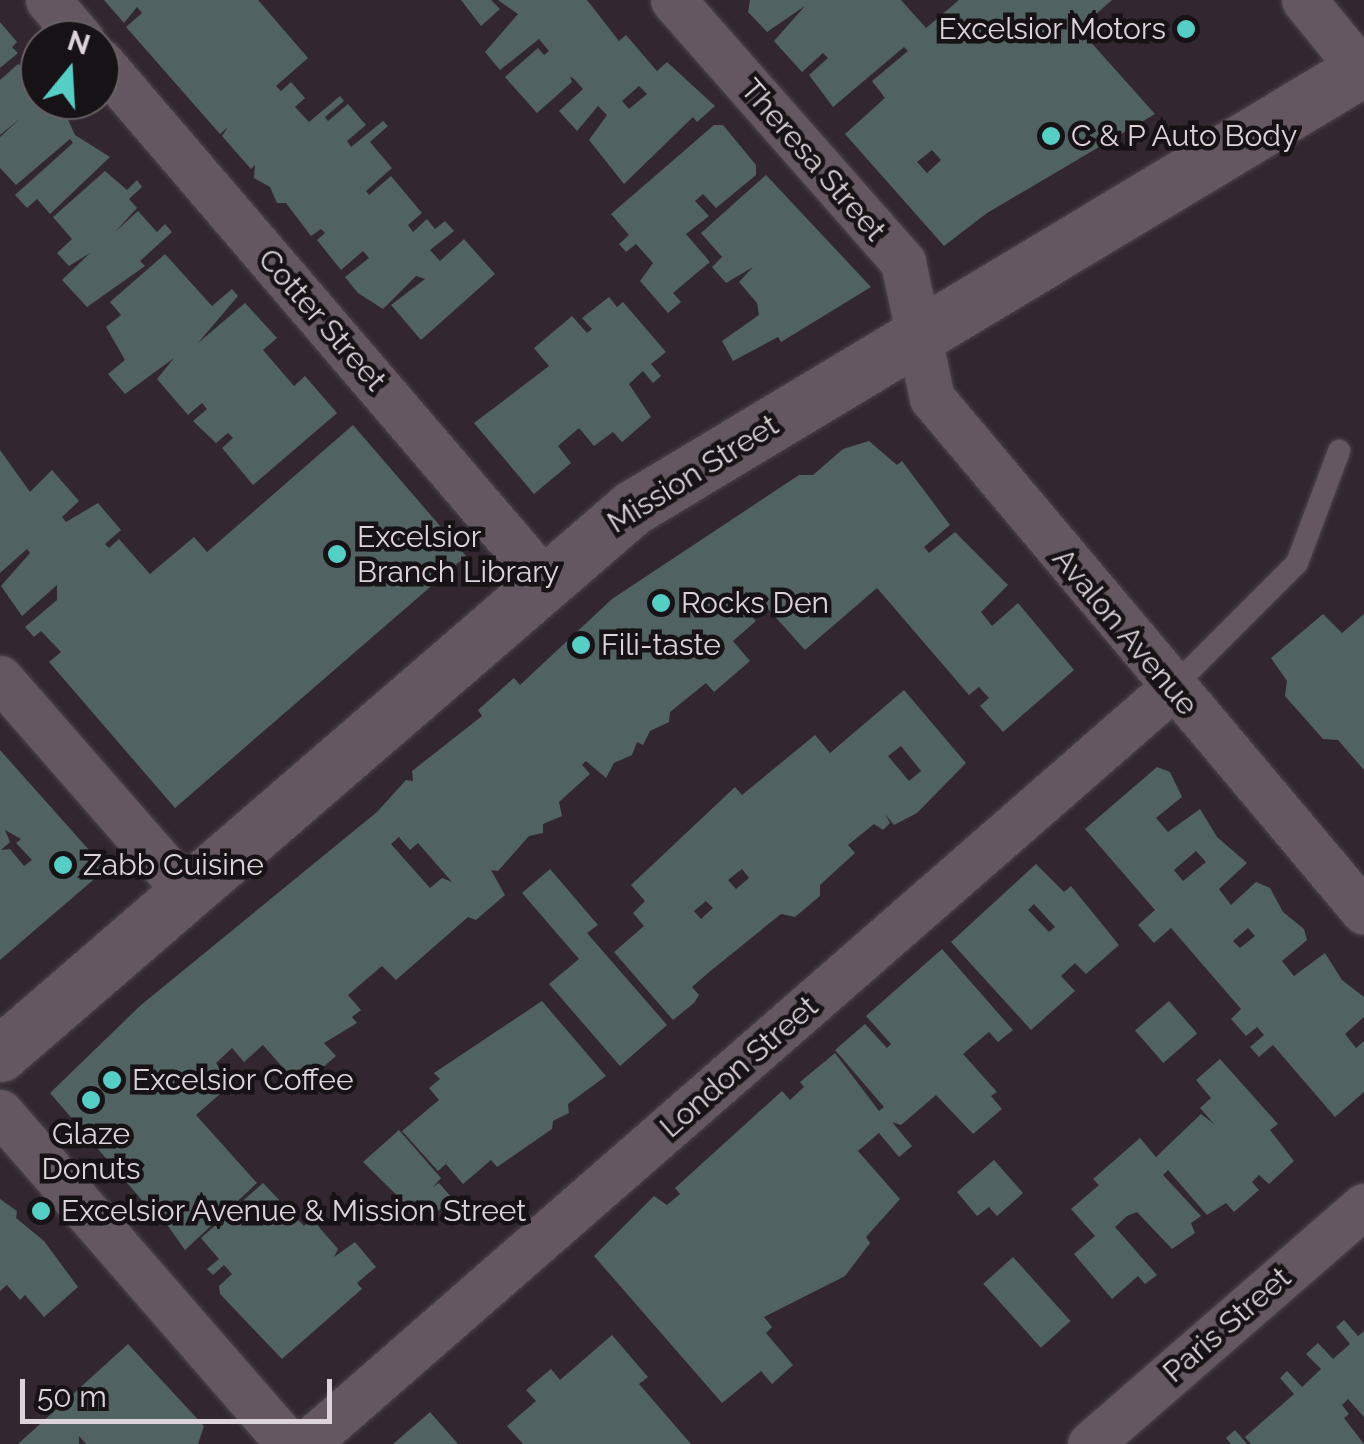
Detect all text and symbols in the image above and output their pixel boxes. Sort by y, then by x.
place label: Excelsior Motors [938,11,1166,47]
marker: Excelsior Motors [1175,18,1197,40]
north arrow [20,20,120,120]
text: N [64,24,94,62]
street label: Theresa Street [733,72,893,248]
place label: C & P Auto Body [1071,118,1299,154]
marker: C & P Auto Body [1040,125,1062,147]
street label: Cotter Street [250,241,394,399]
street label: Mission Street [601,407,785,541]
place label: Excelsior Branch Library [357,519,559,590]
street label: Avalon Avenue [1044,541,1206,723]
marker: Excelsior Branch Library [326,543,348,565]
place label: Rocks Den [681,585,829,621]
marker: Rocks Den [650,592,672,614]
place label: Fili-taste [601,627,721,663]
marker: Fili-taste [570,634,592,656]
place label: Zabb Cuisine [83,847,264,883]
marker: Zabb Cuisine [52,854,74,876]
street label: London Street [653,989,825,1145]
place label: Excelsior Coffee [132,1062,354,1098]
marker: Excelsior Coffee [101,1069,123,1091]
marker: Glaze Donuts [80,1089,102,1111]
place label: Glaze Donuts [41,1116,141,1186]
place label: Excelsior Avenue & Mission Street [61,1193,528,1229]
marker: Excelsior Avenue & Mission Street [30,1200,52,1222]
street label: Paris Street [1156,1260,1298,1390]
scale bar [25,1359,338,1421]
text: 50 m [37,1379,107,1414]

